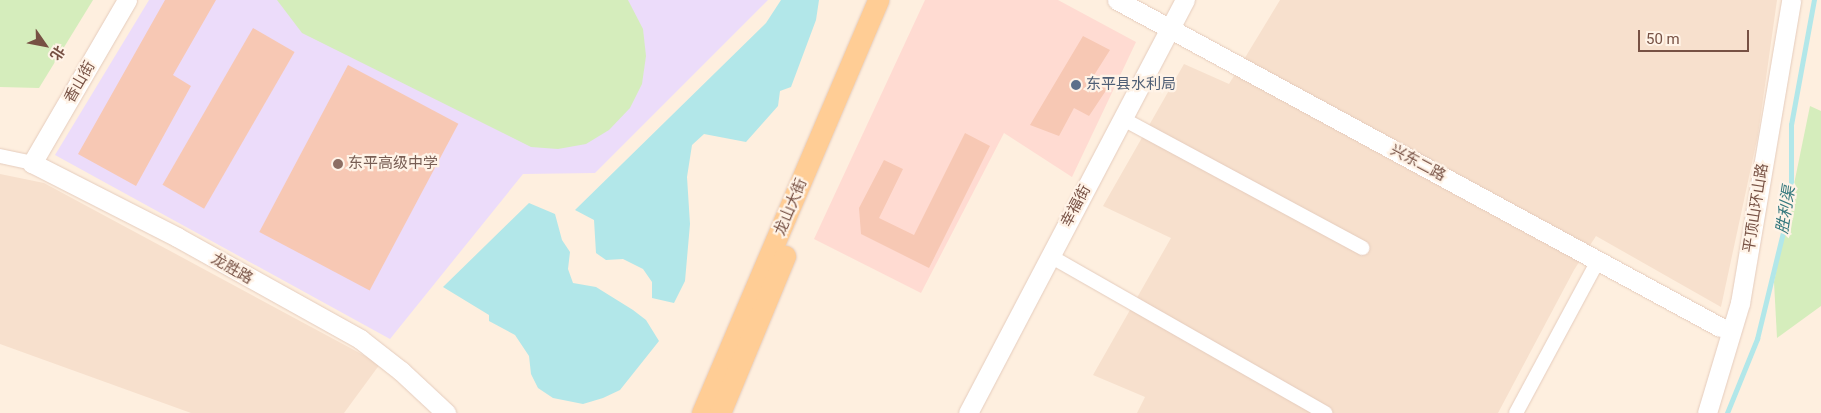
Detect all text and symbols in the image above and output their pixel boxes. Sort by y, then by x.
north arrow [20,20,70,70]
scale bar [1641,20,1752,52]
text: 50 m [1646,30,1680,48]
text: 北 [47,43,68,63]
street label: 香山街 [61,58,99,106]
place label: 东平县水利局 [1086,76,1176,94]
marker: 东平县水利局 [1070,79,1082,91]
street label: 兴东二路 [1387,141,1449,185]
place label: 东平高级中学 [348,155,438,173]
marker: 东平高级中学 [332,158,344,170]
street label: 平顶山环山路 [1740,162,1772,254]
street label: 龙山大街 [771,176,811,238]
street label: 幸福街 [1057,182,1095,230]
water label: 胜利渠 [1773,185,1799,235]
street label: 龙胜路 [208,250,256,288]

